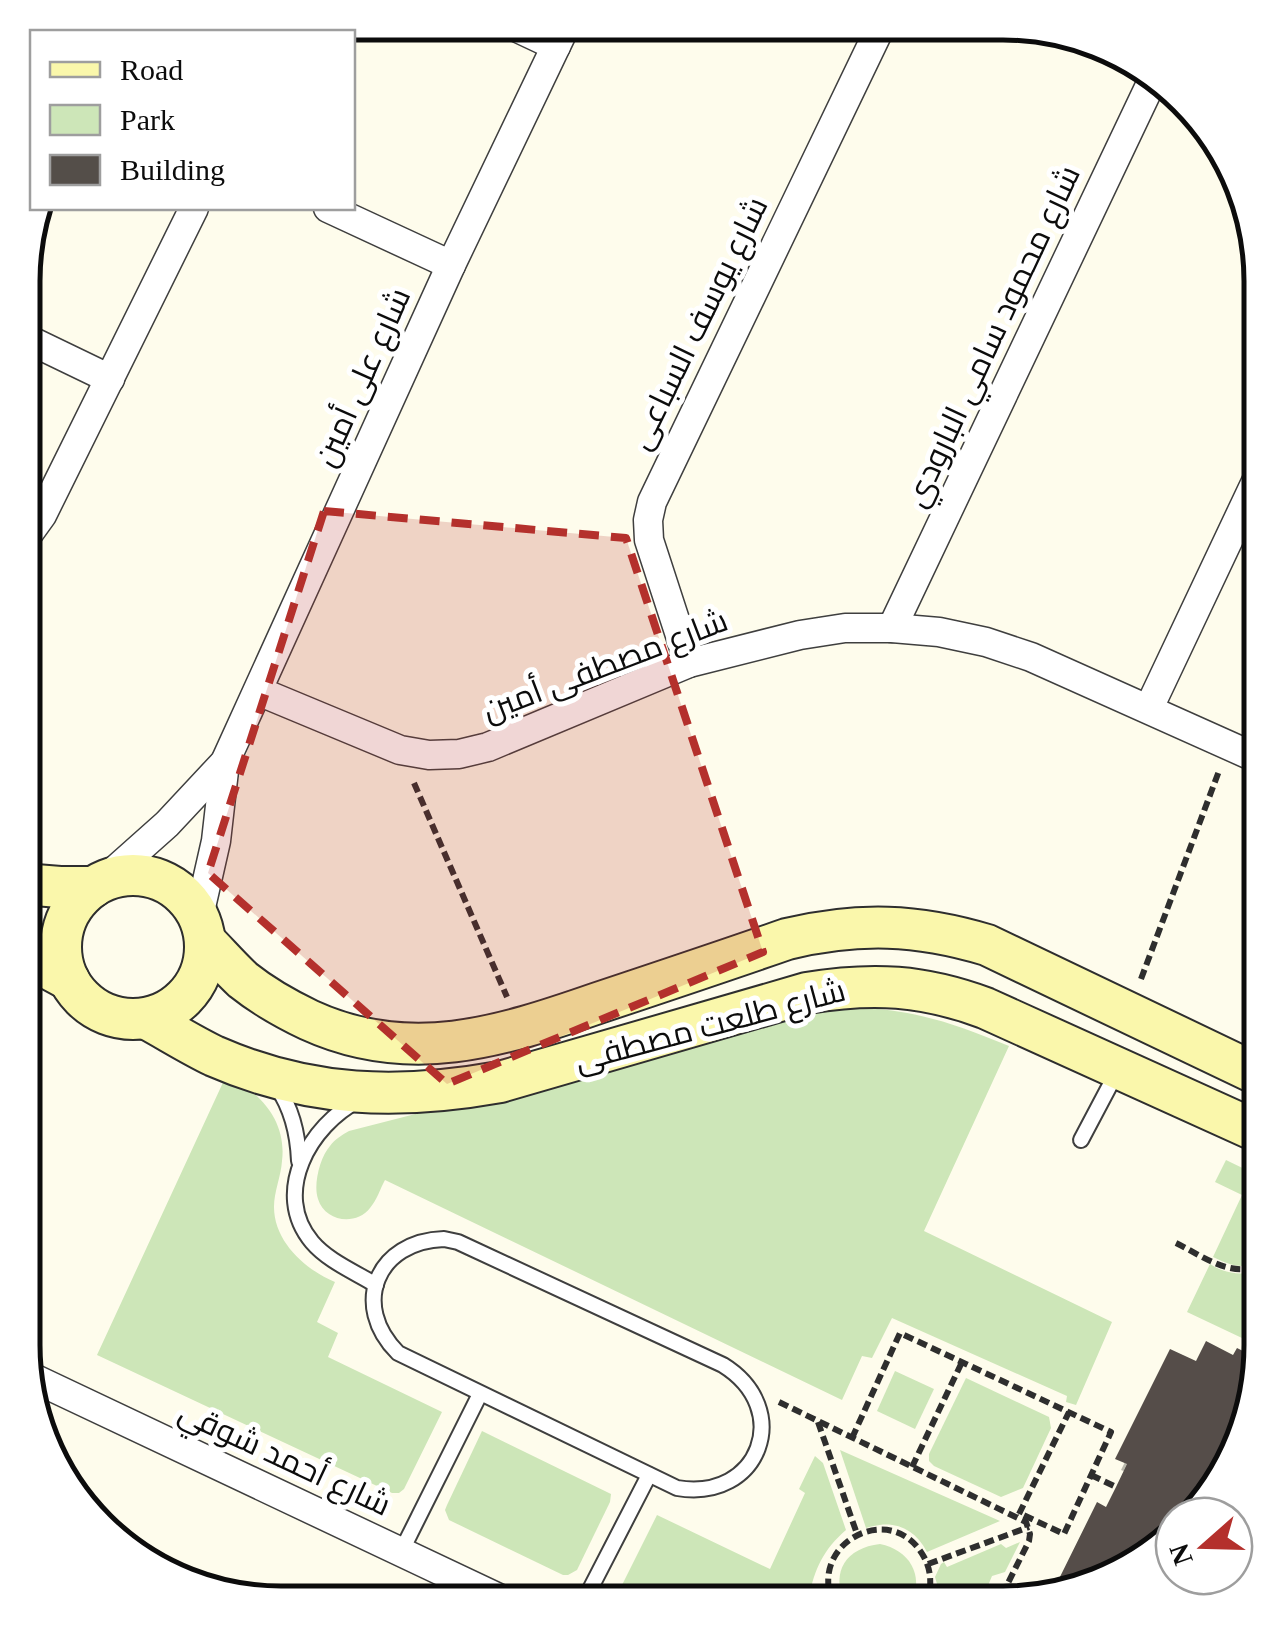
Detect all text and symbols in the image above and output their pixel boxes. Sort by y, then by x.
legend [30,30,355,210]
text: Road [120,53,183,86]
text: Park [120,103,175,136]
text: Building [120,153,225,186]
street label: شارع محمود سامي البارودي [897,160,1093,515]
street label: شارع يوسف السباعى [621,191,778,457]
street label: شارع على أمين [305,281,421,473]
street label: شارع مصطفى أمين [477,600,734,732]
street label: شارع طلعت مصطفى [571,972,850,1082]
street label: شارع أحمد شوقي [170,1391,397,1529]
north arrow [1154,1496,1254,1596]
text: N [1163,1540,1199,1569]

